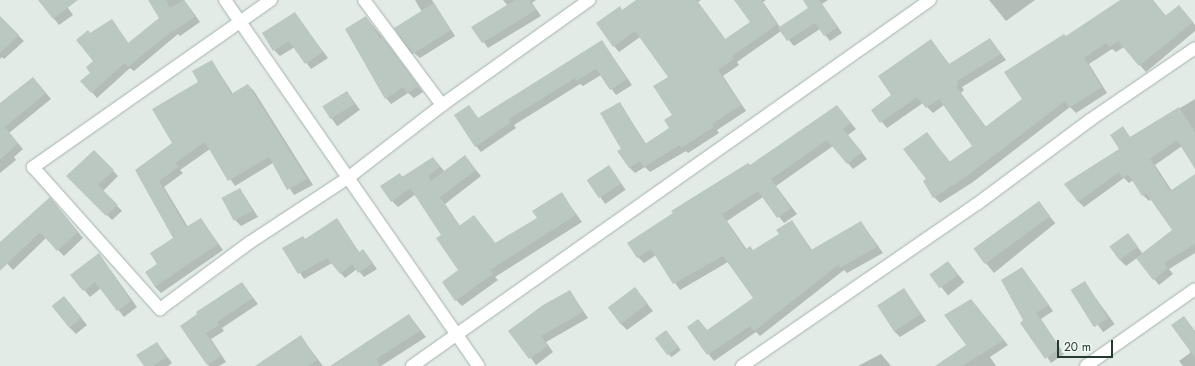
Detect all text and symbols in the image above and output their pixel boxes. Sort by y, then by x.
scale bar [1059,332,1115,358]
text: 20 m [1064,338,1091,356]

